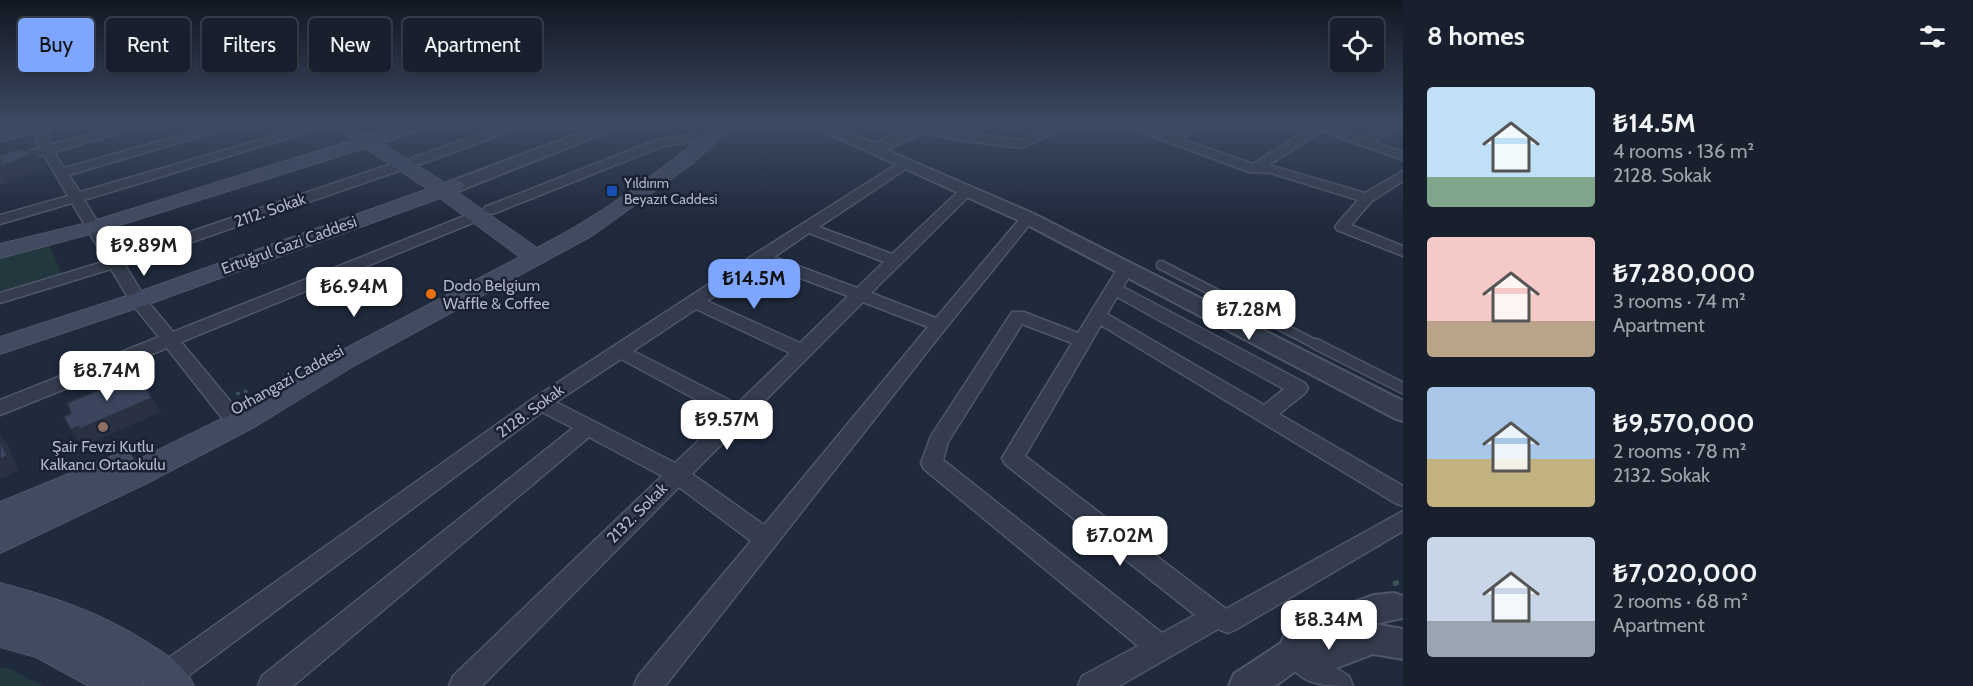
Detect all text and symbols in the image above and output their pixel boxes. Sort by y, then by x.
chip: Buy [18,18,94,72]
chip: Rent [106,18,190,72]
chip: Filters [202,18,297,72]
chip: New [309,18,391,72]
chip: Apartment [403,18,542,72]
map controls [1330,18,1384,72]
button: locate [1330,18,1384,72]
text: 8 homes [1427,20,1525,52]
icon: filters [1916,20,1949,53]
text: ₺14.5M [1613,107,1696,139]
icon: home [1475,111,1547,183]
text: 4 rooms · 136 m² [1613,139,1754,163]
text: 2128. Sokak [1613,163,1711,187]
place label: Yıldırım Beyazıt Caddesi [623,174,717,208]
marker: Yıldırım Beyazıt Caddesi [605,184,619,198]
street label: 2112. Sokak [232,189,309,231]
street label: Ertuğrul Gazi Caddesi [219,212,359,278]
pin: ₺9.89M [95,226,193,277]
text: ₺9.89M [110,233,178,257]
text: ₺7,280,000 [1613,257,1755,289]
pin: ₺14.5M [705,259,803,310]
icon: home [1475,261,1547,333]
text: ₺14.5M [722,266,786,290]
pin: ₺6.94M [305,267,403,318]
text: ₺6.94M [320,274,388,298]
place label: Dodo Belgium Waffle & Coffee [443,276,550,313]
marker: Dodo Belgium Waffle & Coffee [424,287,438,301]
text: 3 rooms · 74 m² [1613,289,1746,313]
pin: ₺7.28M [1200,290,1298,341]
text: ₺7.28M [1216,297,1282,321]
text: Apartment [1613,313,1705,337]
street label: Orhangazi Caddesi [227,341,347,419]
pin: ₺8.74M [58,351,156,402]
text: ₺8.74M [73,358,141,382]
street label: 2128. Sokak [493,380,568,442]
pin: ₺9.57M [678,400,776,451]
text: ₺9.57M [695,407,759,431]
text: ₺9,570,000 [1613,407,1755,439]
icon: home [1475,411,1547,483]
marker: Şair Fevzi Kutlu Kalkancı Ortaokulu [96,420,110,434]
place label: Şair Fevzi Kutlu Kalkancı Ortaokulu [40,437,166,474]
text: 2 rooms · 78 m² [1613,439,1746,463]
text: 2132. Sokak [1613,463,1710,487]
street label: 2132. Sokak [603,478,672,547]
pin: ₺7.02M [1071,516,1169,567]
text: ₺7.02M [1086,523,1154,547]
text: ₺7,020,000 [1613,557,1758,589]
icon: home [1475,561,1547,633]
text: 2 rooms · 68 m² [1613,589,1748,613]
pin: ₺8.34M [1280,600,1378,651]
text: ₺8.34M [1295,607,1363,631]
text: Apartment [1613,613,1705,637]

